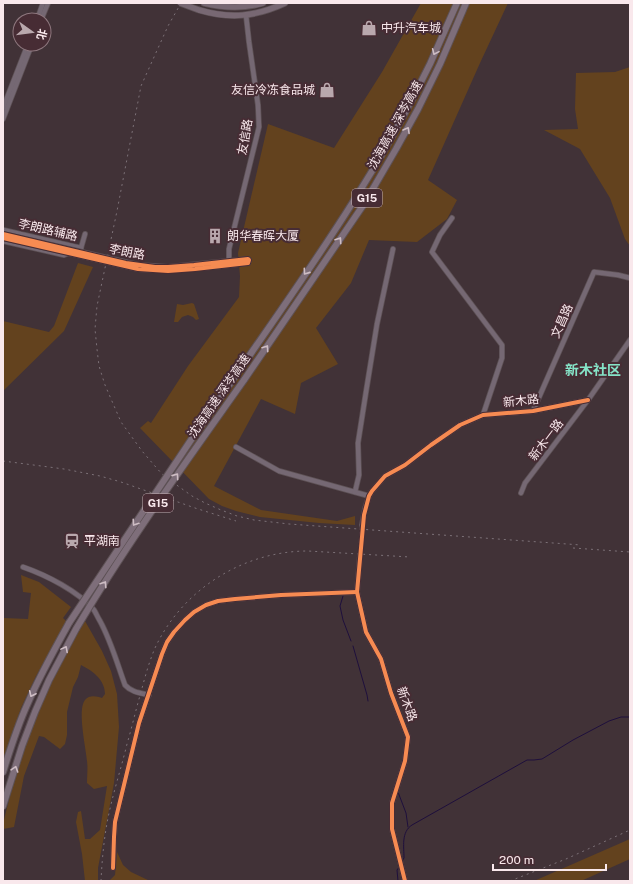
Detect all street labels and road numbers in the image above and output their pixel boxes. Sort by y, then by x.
street label: 沈海高速 深岑高速 [365,78,425,172]
street label: 友信路 [235,118,255,156]
road number: G15 [352,189,382,207]
street label: 李朗路辅路 [17,216,79,244]
street label: 李朗路 [108,242,146,262]
street label: 文昌路 [548,302,576,340]
street label: 沈海高速 深岑高速 [185,351,253,441]
street label: 新木路 [502,392,540,410]
street label: 新木一路 [526,417,566,463]
road number: G15 [143,494,173,512]
street label: 新木路 [394,685,420,723]

